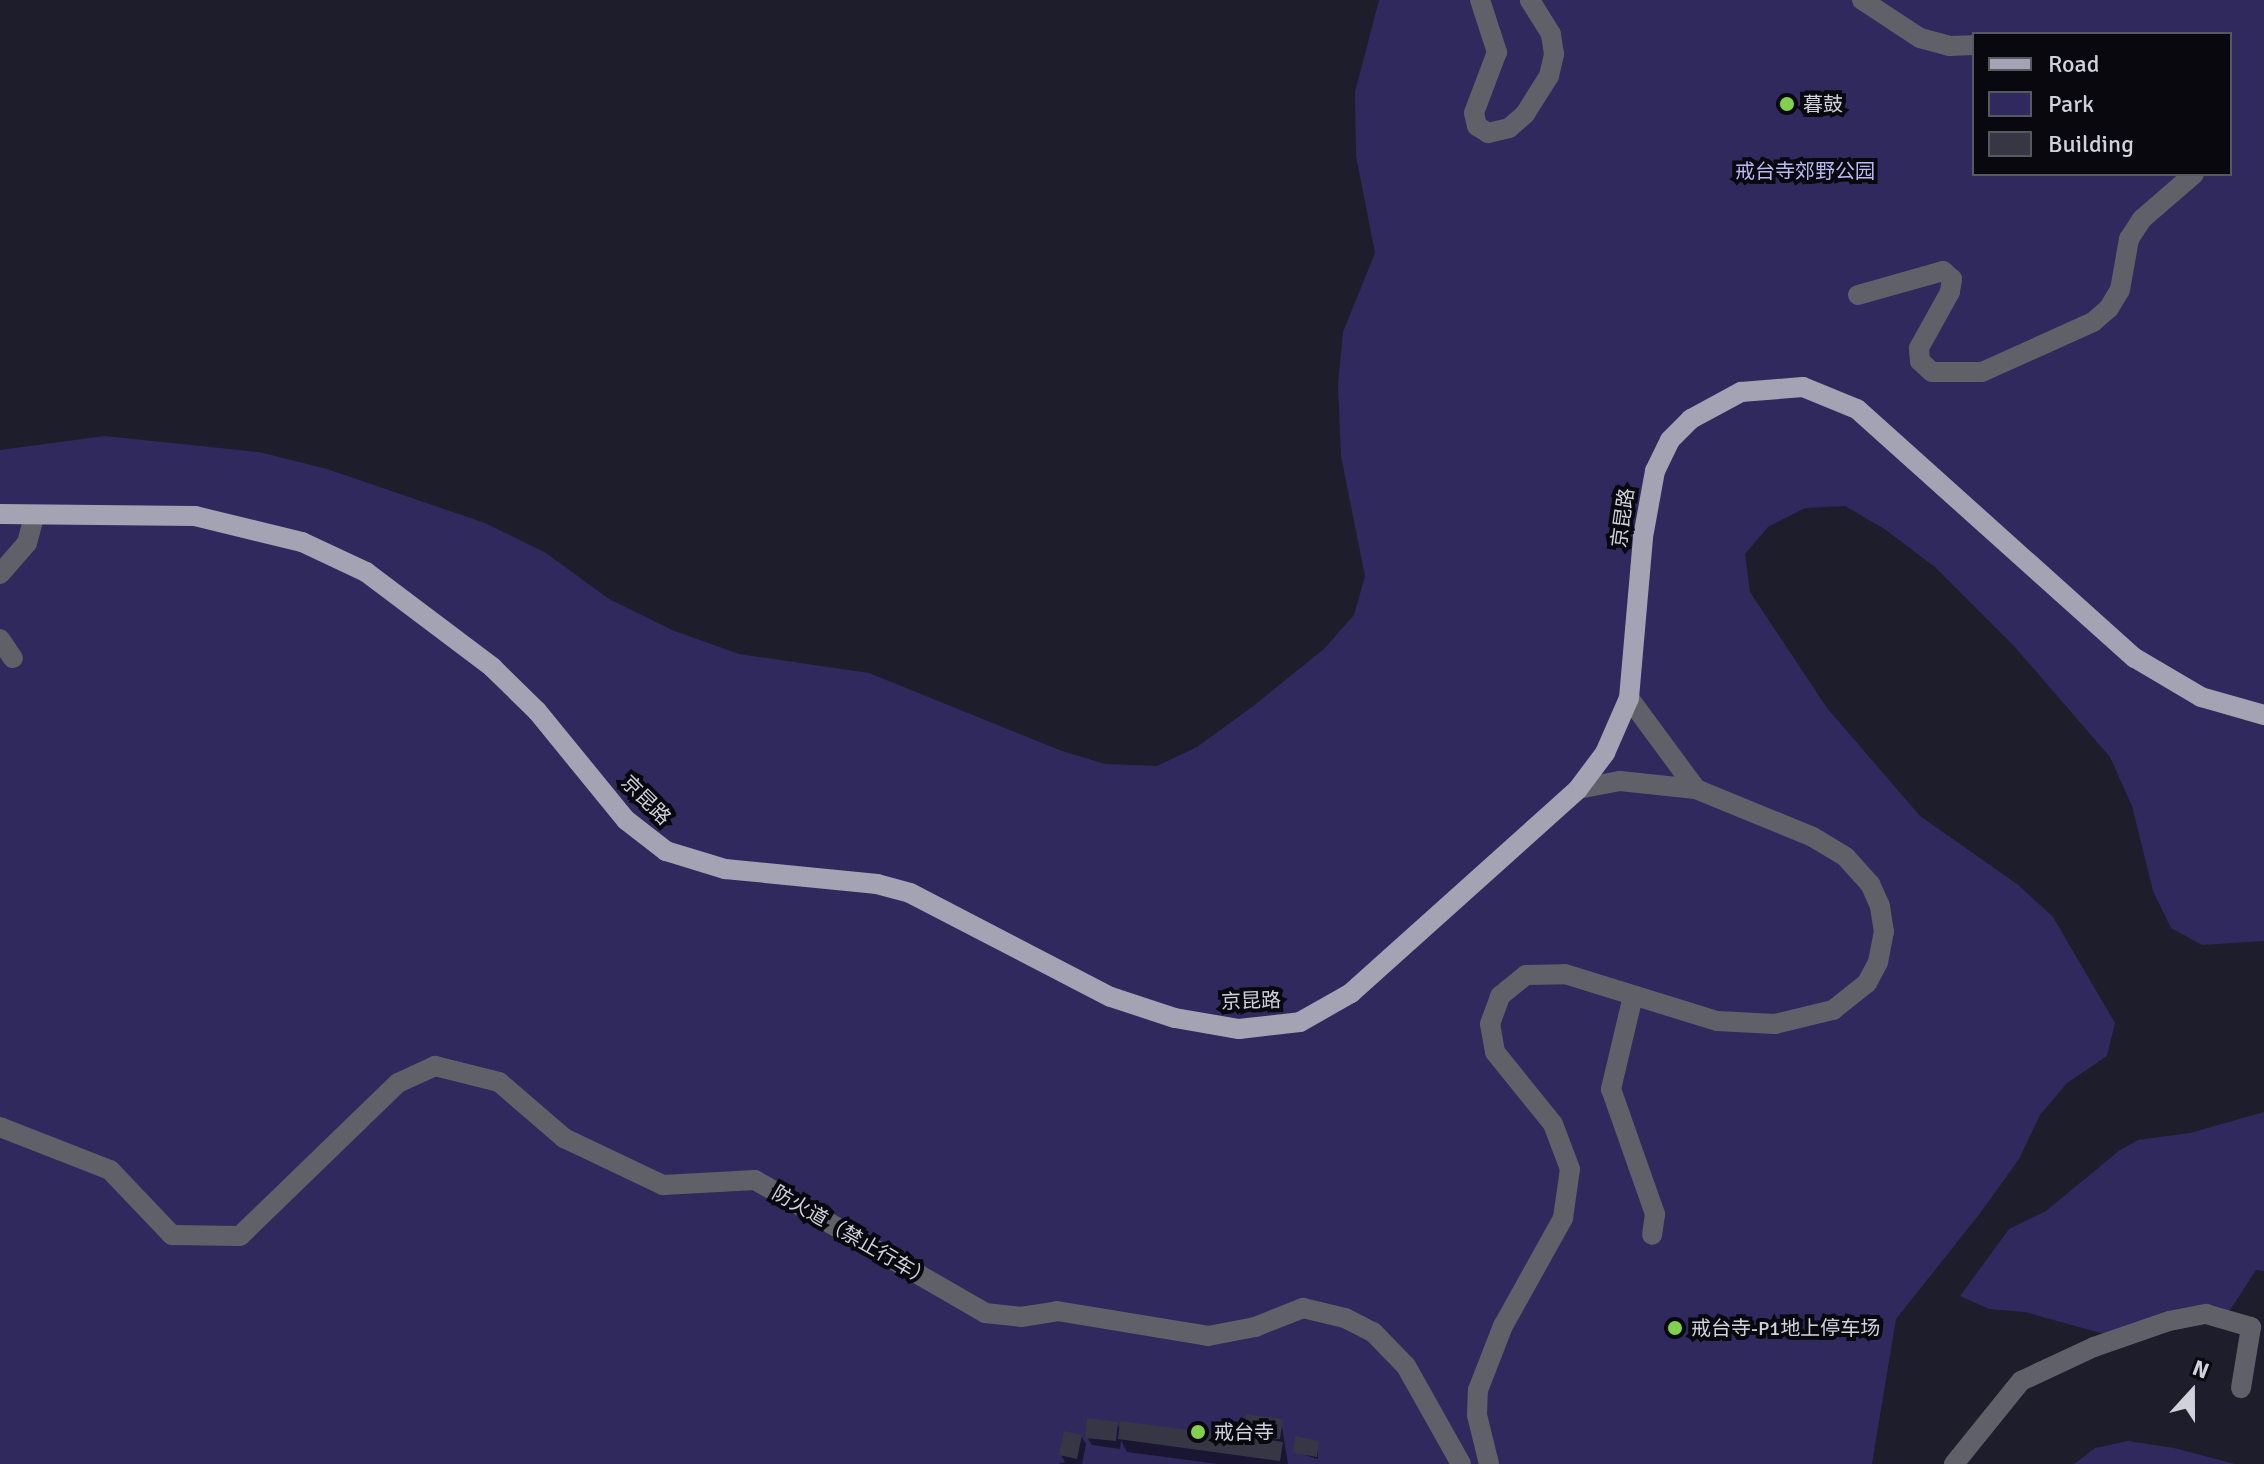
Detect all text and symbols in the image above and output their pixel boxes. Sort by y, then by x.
legend [1972,32,2232,176]
text: Road [2048,49,2099,79]
text: Park [2048,89,2094,119]
place label: 暮鼓 [1803,92,1843,116]
marker: 暮鼓 [1778,95,1796,113]
text: Building [2048,129,2134,159]
park label: 戒台寺郊野公园 [1735,159,1875,183]
street label: 京昆路 [1607,487,1639,549]
street label: 京昆路 [616,770,676,830]
street label: 京昆路 [1221,988,1281,1014]
street label: 防火道（禁止行车） [768,1181,936,1291]
place label: 戒台寺-P1地上停车场 [1691,1316,1880,1340]
marker: 戒台寺-P1地上停车场 [1666,1319,1684,1337]
north arrow [2152,1352,2232,1432]
text: N [2189,1354,2213,1384]
place label: 戒台寺 [1214,1420,1274,1444]
marker: 戒台寺 [1189,1423,1207,1441]

